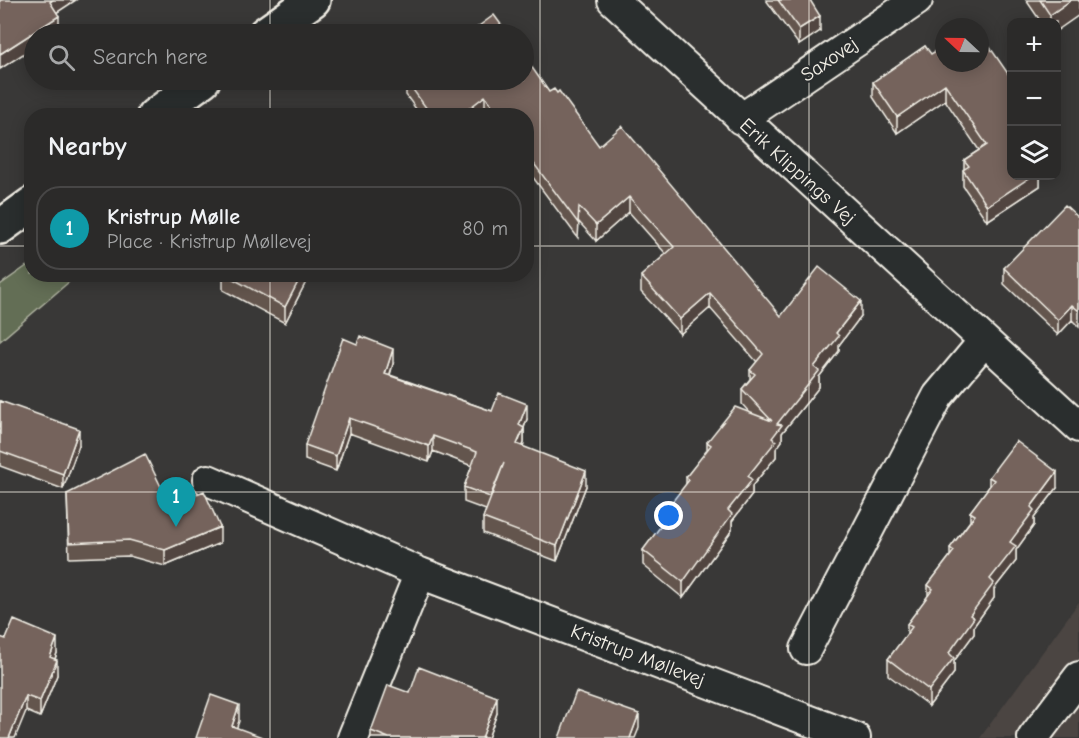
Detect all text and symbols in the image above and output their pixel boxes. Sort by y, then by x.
north arrow [935,18,989,72]
map controls [1007,18,1061,180]
button: + [1007,18,1061,72]
search box [24,24,534,90]
street label: Saxovej [797,32,862,87]
icon: search [45,41,78,74]
text: Search here [93,44,208,70]
button: − [1007,72,1061,126]
street label: Erik Klippings Vej [735,113,860,229]
button: layers [1007,126,1061,180]
text: Nearby [48,132,127,162]
text: Kristrup Mølle [107,204,240,230]
text: 1 [66,217,73,240]
text: 80 m [462,217,508,240]
text: Place · Kristrup Møllevej [107,230,311,253]
pin: 1 [156,478,195,527]
your location [654,501,683,530]
street label: Kristrup Møllevej [567,619,708,692]

